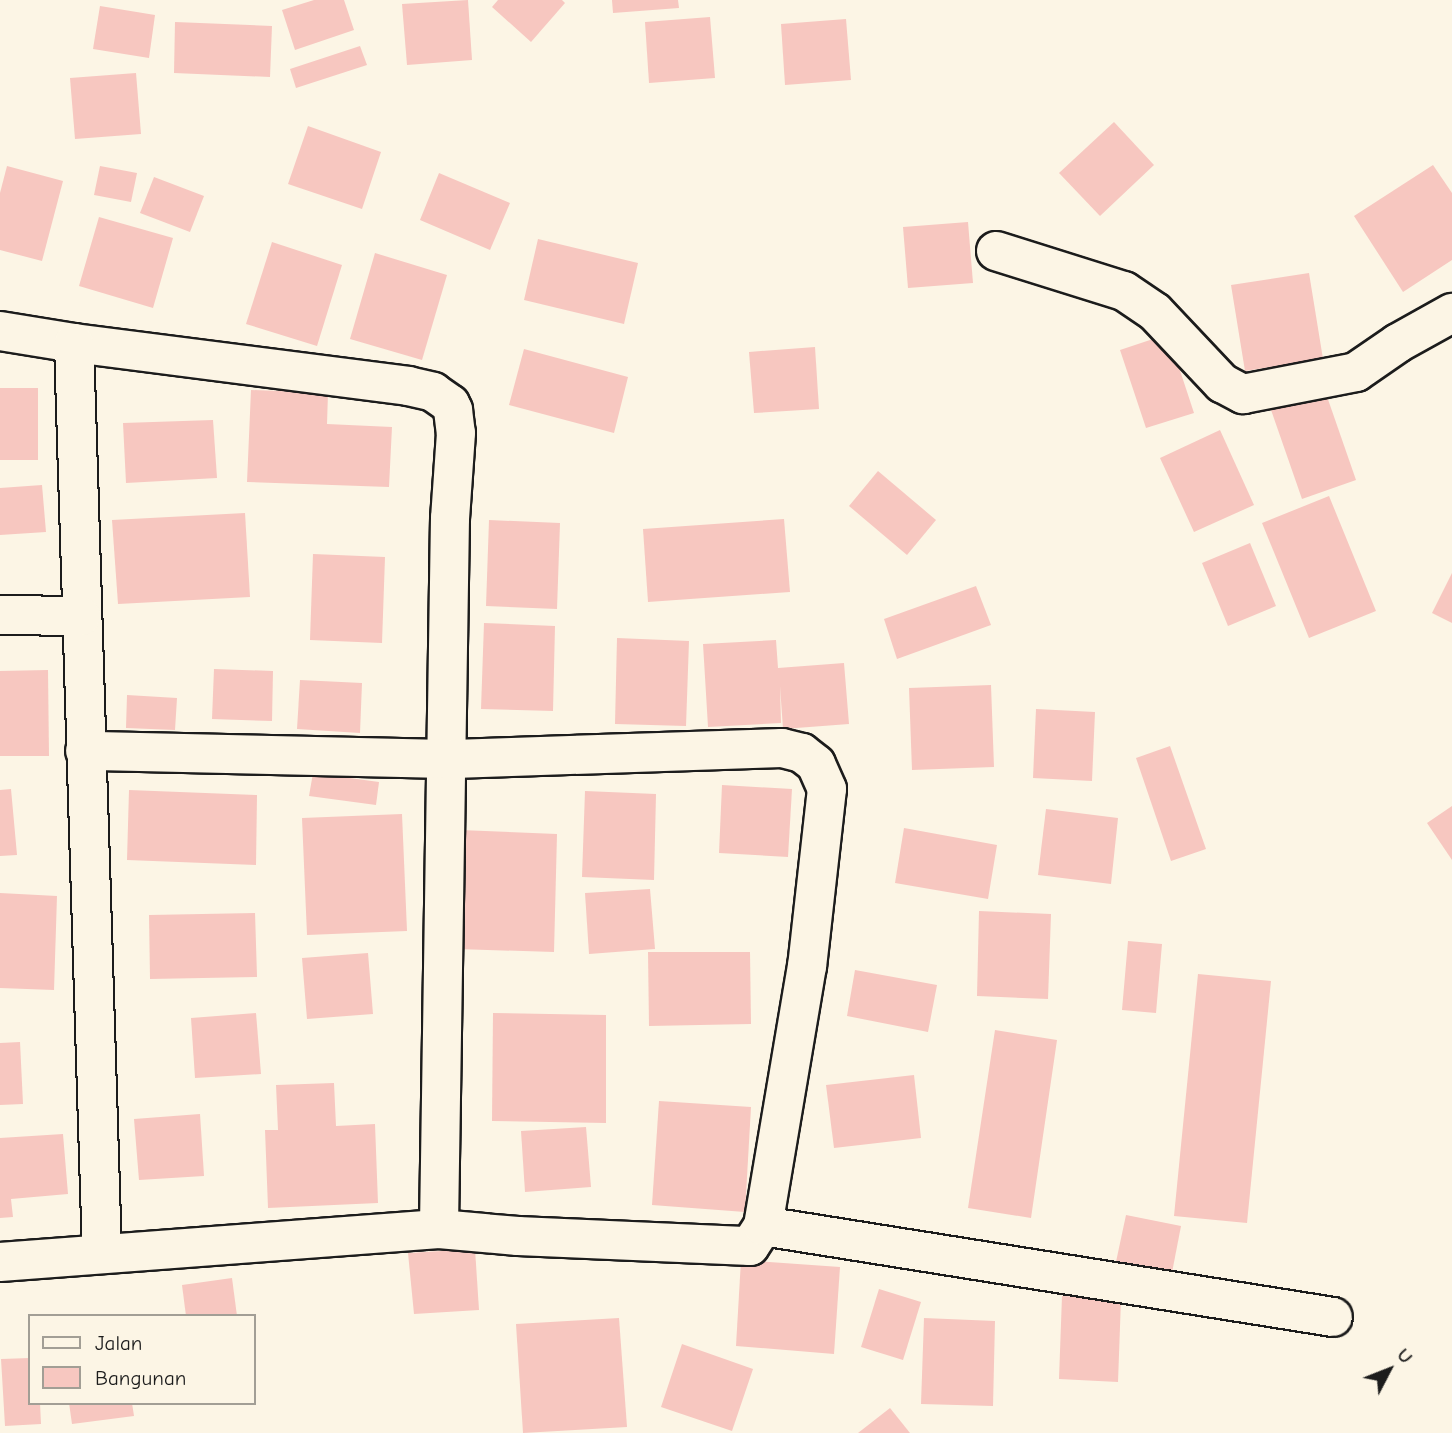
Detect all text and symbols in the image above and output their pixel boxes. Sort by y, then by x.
legend [28,1314,256,1405]
text: Jalan [95,1331,142,1355]
north arrow [1354,1335,1424,1405]
text: U [1392,1344,1417,1368]
text: Bangunan [95,1366,186,1390]

